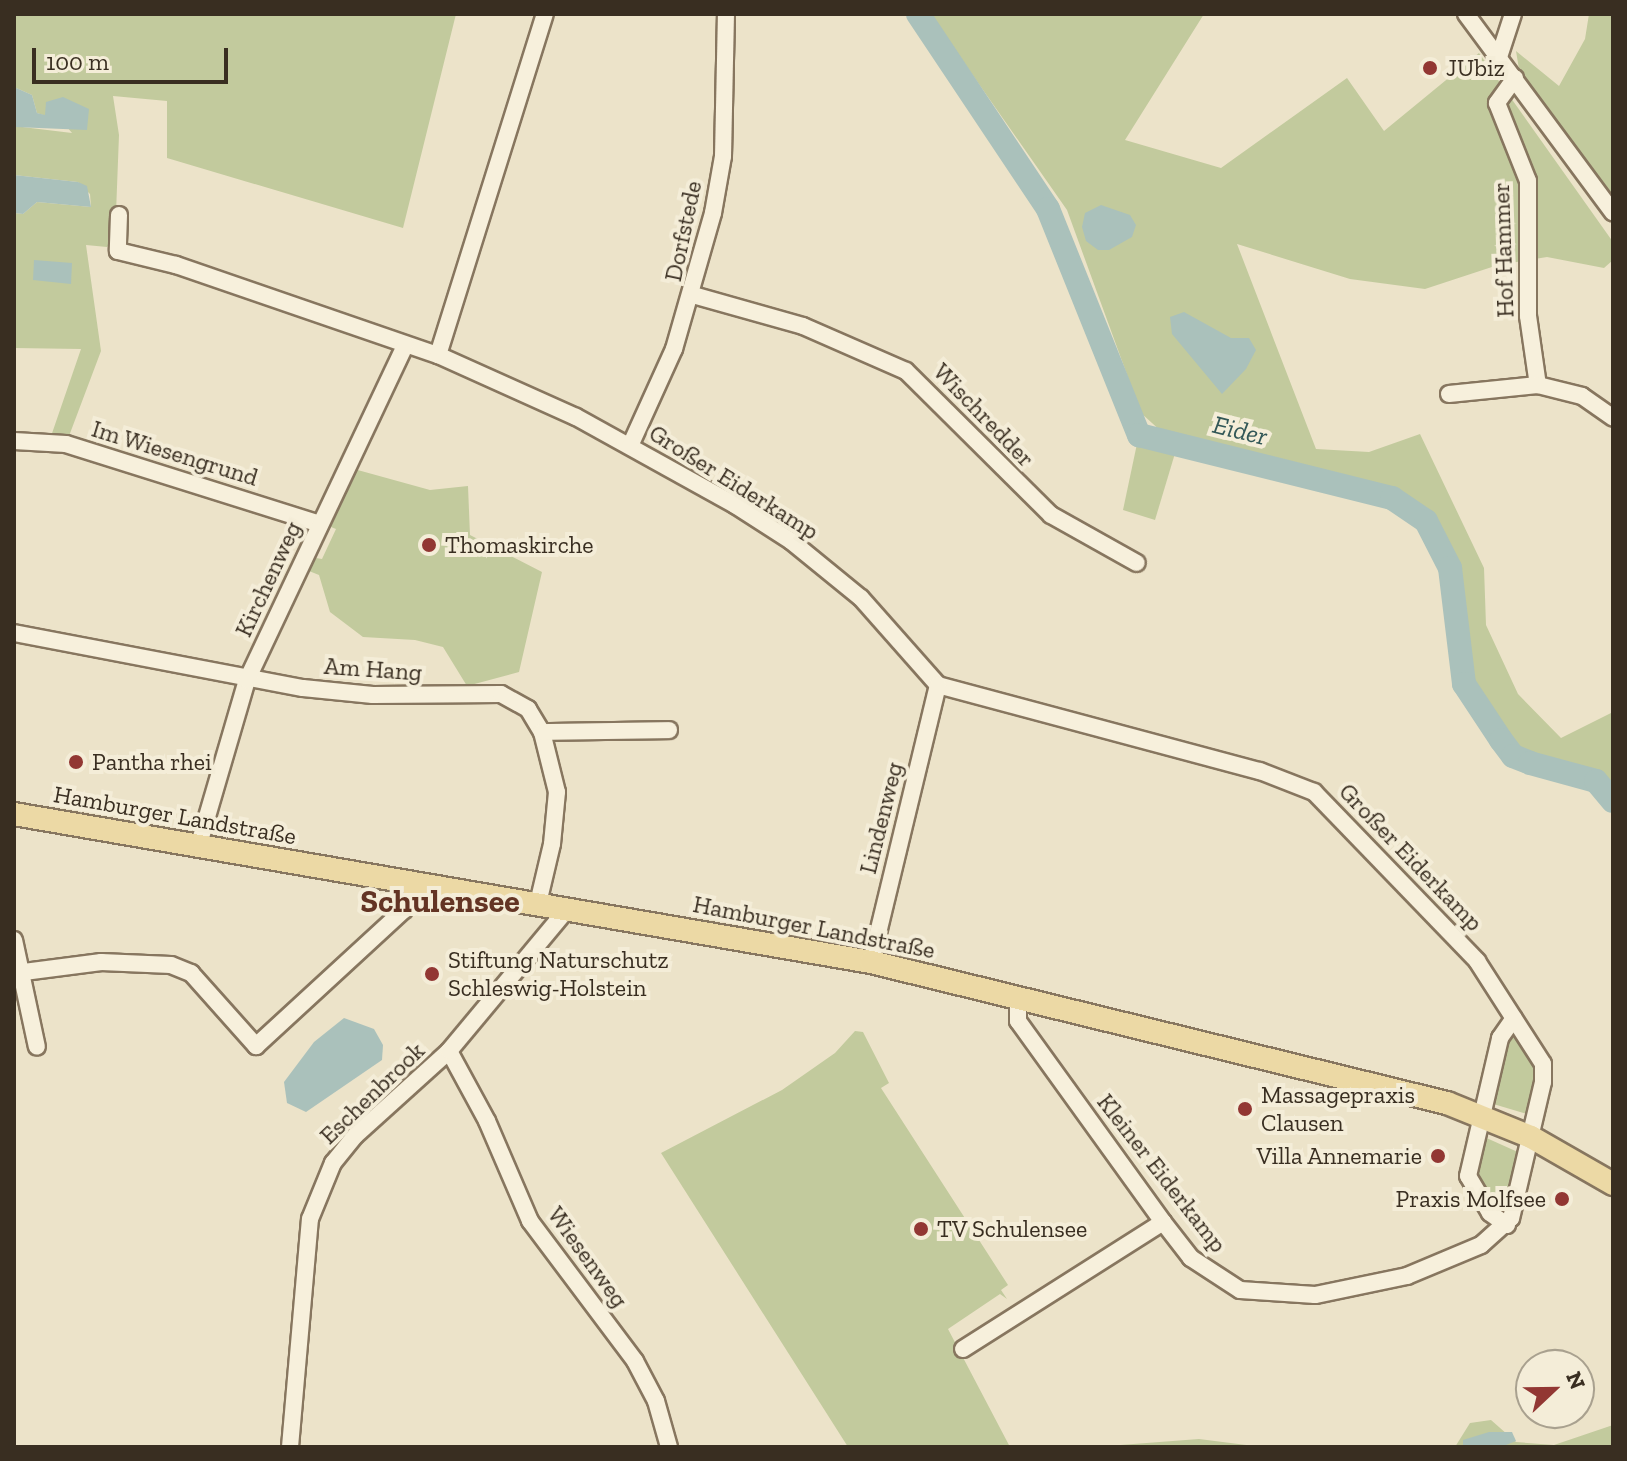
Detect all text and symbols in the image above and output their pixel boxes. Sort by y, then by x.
scale bar [36,32,232,82]
text: 100 m [46,47,109,76]
place label: JUbiz [1446,54,1505,82]
marker: JUbiz [1421,59,1439,77]
street label: Dorfstede [658,178,708,284]
street label: Hof Hammer [1486,182,1520,318]
street label: Wischredder [928,357,1040,473]
water label: Eider [1210,409,1270,453]
street label: Im Wiesengrund [88,414,262,492]
street label: Großer Eiderkamp [644,418,824,546]
street label: Kirchenweg [229,517,307,641]
place label: Thomaskirche [445,531,594,559]
marker: Thomaskirche [420,536,438,554]
street label: Am Hang [323,651,423,687]
place label: Pantha rhei [92,748,212,776]
marker: Pantha rhei [67,753,85,771]
street label: Lindenweg [853,759,909,877]
street label: Großer Eiderkamp [1333,777,1489,937]
street label: Hamburger Landstraße [51,779,299,851]
district label: Schulensee [360,882,520,920]
street label: Hamburger Landstraße [690,889,938,965]
place label: Stiftung Naturschutz Schleswig-Holstein [448,946,669,1002]
marker: Stiftung Naturschutz Schleswig-Holstein [423,965,441,983]
street label: Eschenbrook [314,1036,430,1150]
place label: Massagepraxis Clausen [1261,1081,1415,1137]
street label: Kleiner Eiderkamp [1091,1088,1233,1258]
marker: Massagepraxis Clausen [1236,1100,1254,1118]
place label: Villa Annemarie [1256,1142,1422,1170]
marker: Villa Annemarie [1429,1147,1447,1165]
place label: Praxis Molfsee [1395,1185,1546,1213]
marker: Praxis Molfsee [1553,1190,1571,1208]
street label: Wiesenweg [542,1201,634,1313]
place label: TV Schulensee [937,1215,1088,1243]
marker: TV Schulensee [912,1220,930,1238]
north arrow [1515,1349,1595,1429]
text: N [1560,1368,1592,1393]

